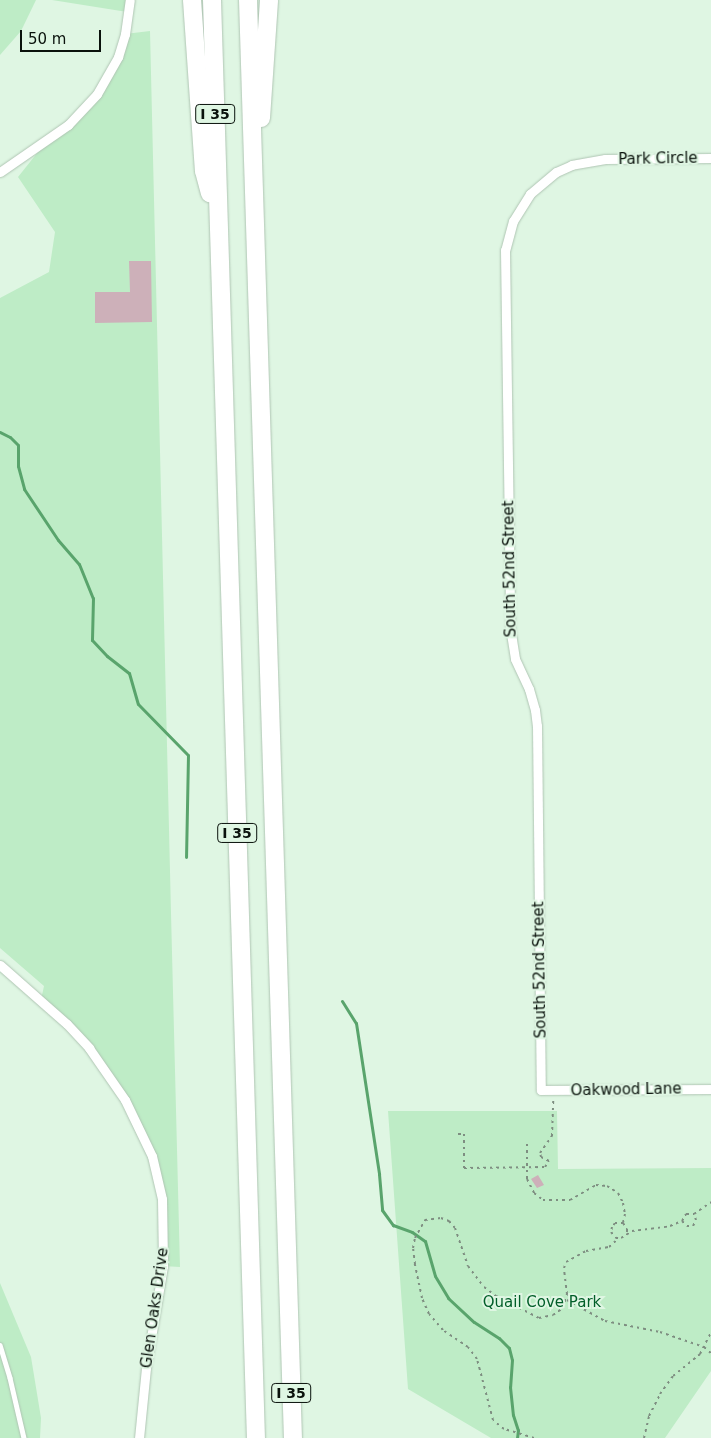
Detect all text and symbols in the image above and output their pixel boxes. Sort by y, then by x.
scale bar [22,20,104,52]
text: 50 m [28,30,66,48]
road number: I 35 [195,102,235,126]
street label: Park Circle [618,149,698,169]
street label: South 52nd Street [500,500,520,638]
road number: I 35 [217,821,257,844]
street label: South 52nd Street [530,901,550,1039]
street label: Oakwood Lane [570,1080,682,1100]
street label: Glen Oaks Drive [138,1247,172,1369]
park label: Quail Cove Park [483,1294,601,1312]
road number: I 35 [271,1382,311,1405]

